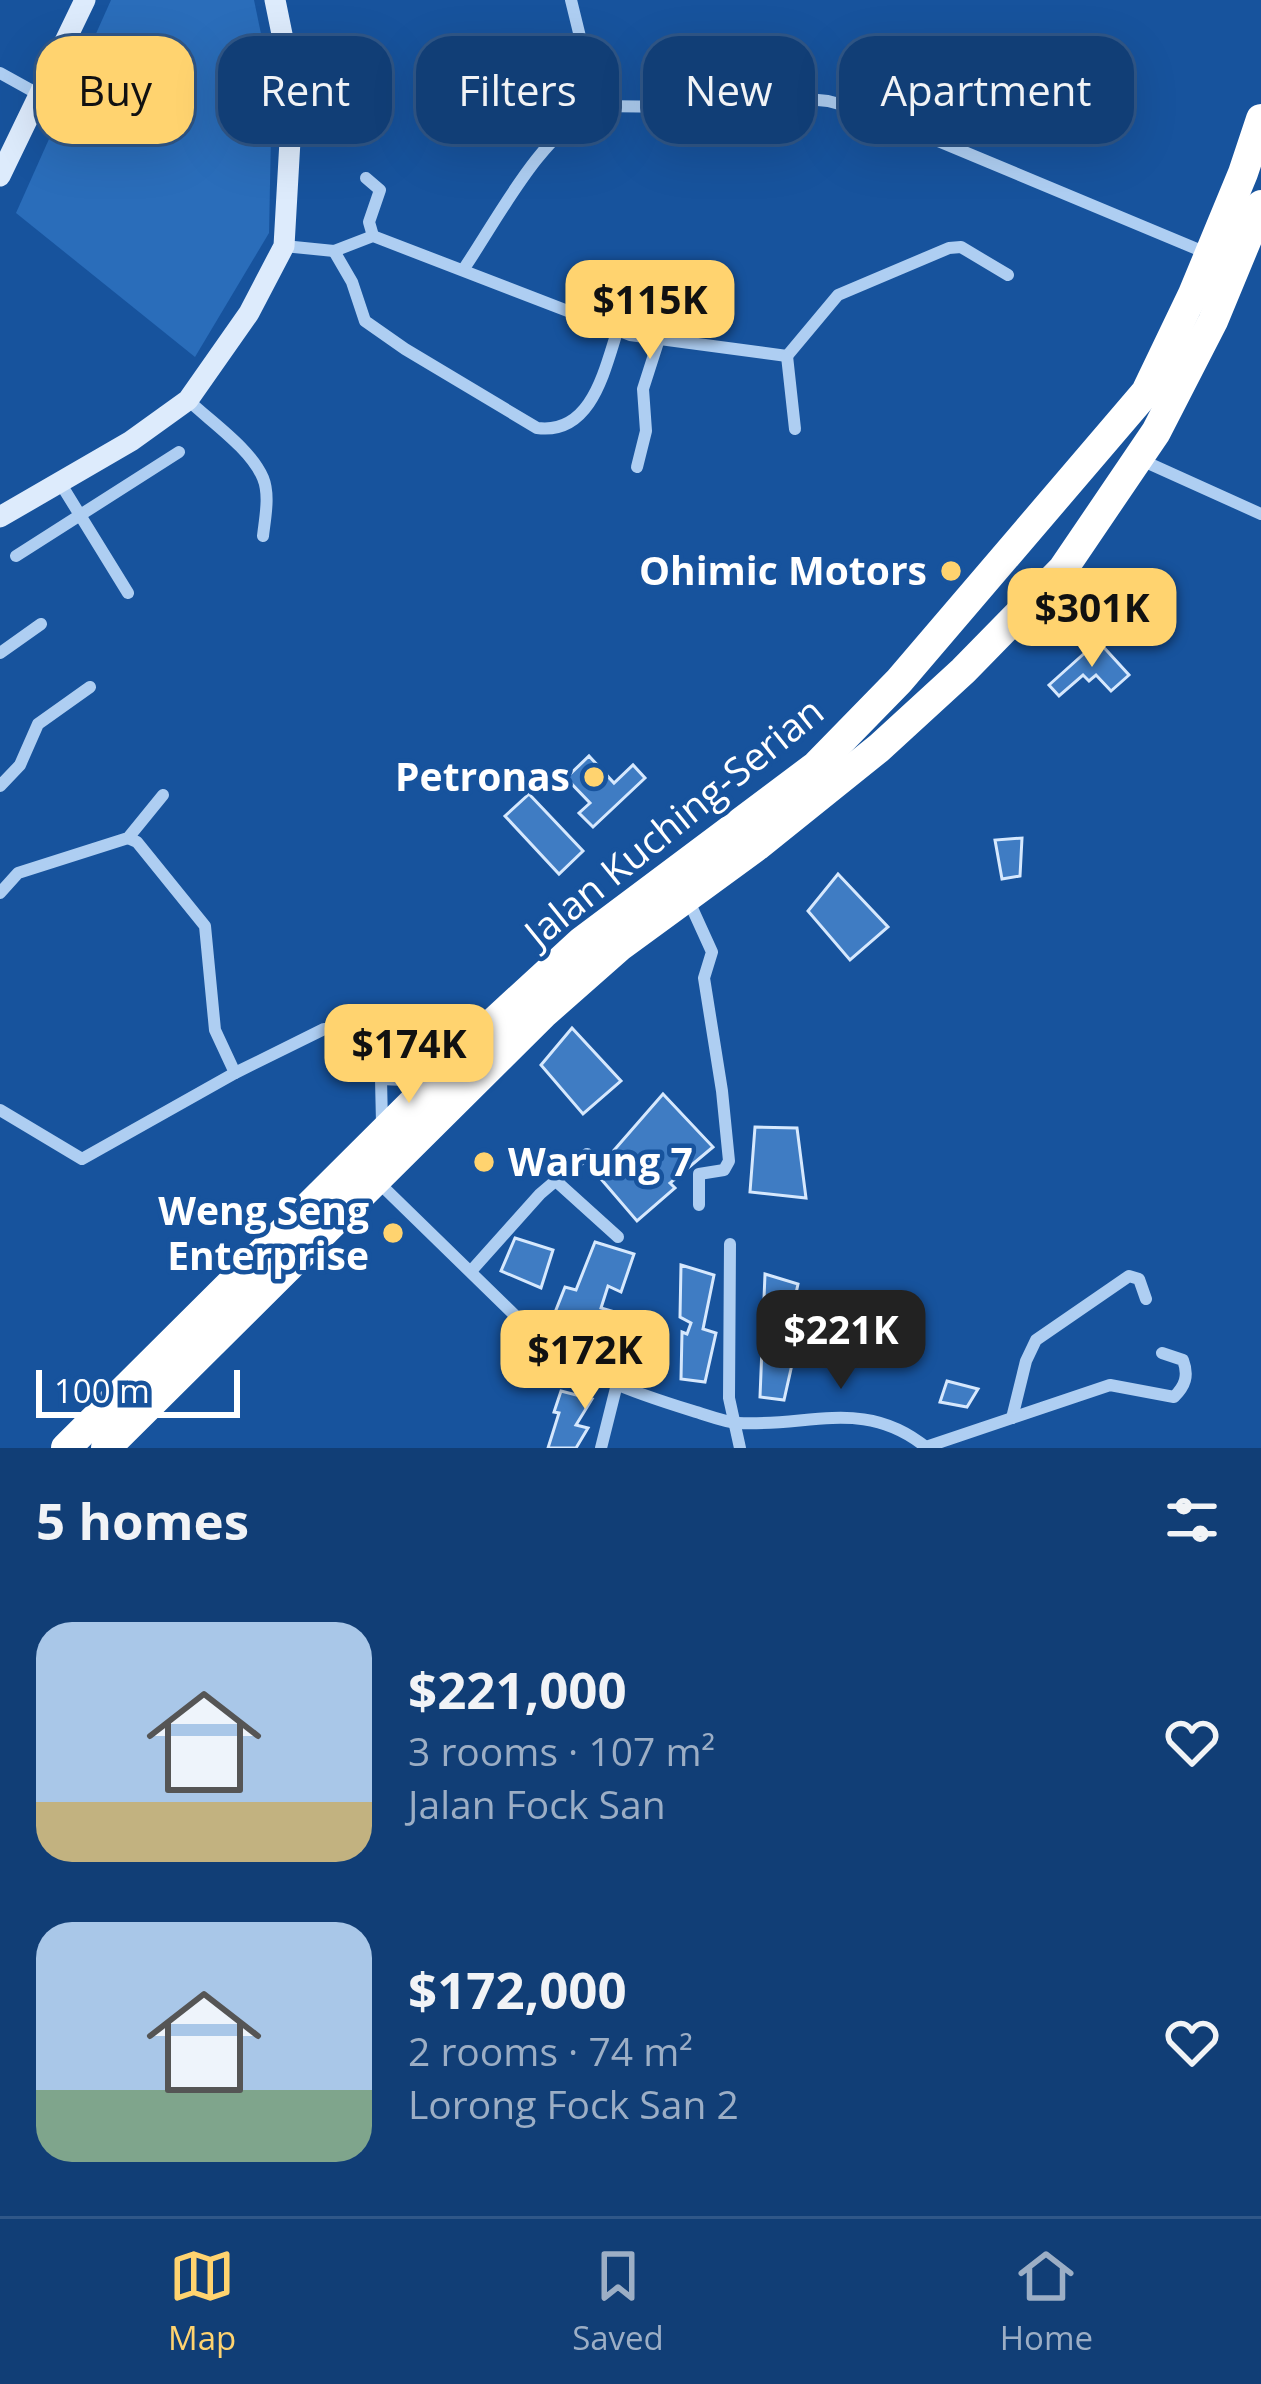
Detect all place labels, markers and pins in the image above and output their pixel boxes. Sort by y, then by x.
pin: $115K [566,260,734,362]
place label: Ohimic Motors [639,543,927,596]
marker: Ohimic Motors [938,558,964,584]
pin: $301K [1008,568,1176,670]
place label: Petronas [395,749,570,802]
marker: Petronas [581,764,607,790]
pin: $174K [325,1004,493,1106]
place label: Warung 7 [508,1134,693,1187]
marker: Warung 7 [471,1149,497,1175]
place label: Weng Seng Enterprise [158,1183,369,1281]
marker: Weng Seng Enterprise [380,1220,406,1246]
pin: $221K [757,1290,925,1392]
pin: $172K [501,1310,669,1412]

